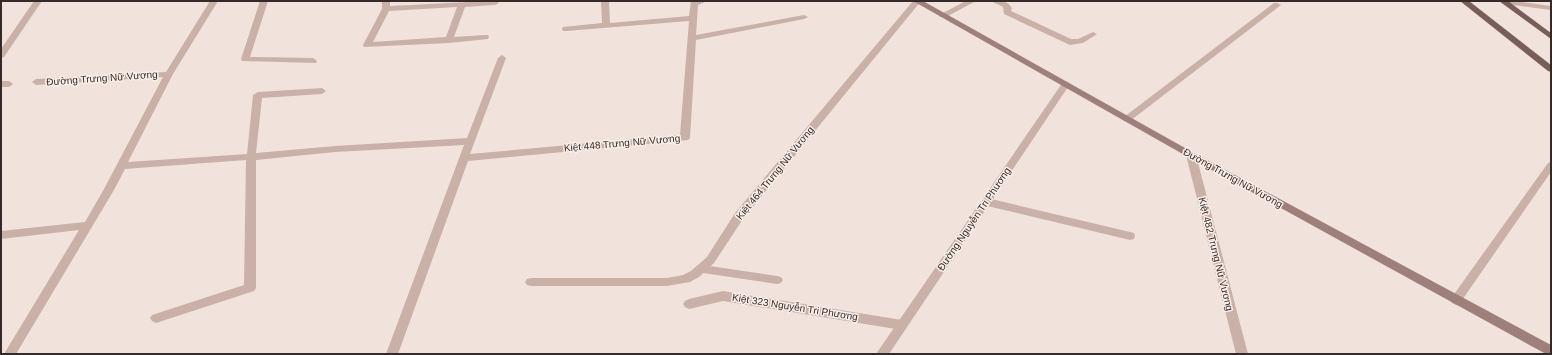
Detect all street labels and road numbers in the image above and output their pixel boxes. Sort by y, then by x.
street label: Đường Trưng Nữ Vương [46,69,158,87]
street label: Kiệt 464 Trưng Nữ Vương [734,124,816,222]
street label: Kiệt 448 Trưng Nữ Vương [563,132,681,154]
street label: Đường Trưng Nữ Vương [1182,146,1284,210]
street label: Đường Nguyễn Tri Phương [934,165,1013,273]
street label: Kiệt 482 Trưng Nữ Vương [1197,196,1235,312]
street label: Kiệt 323 Nguyễn Tri Phương [731,291,859,322]

